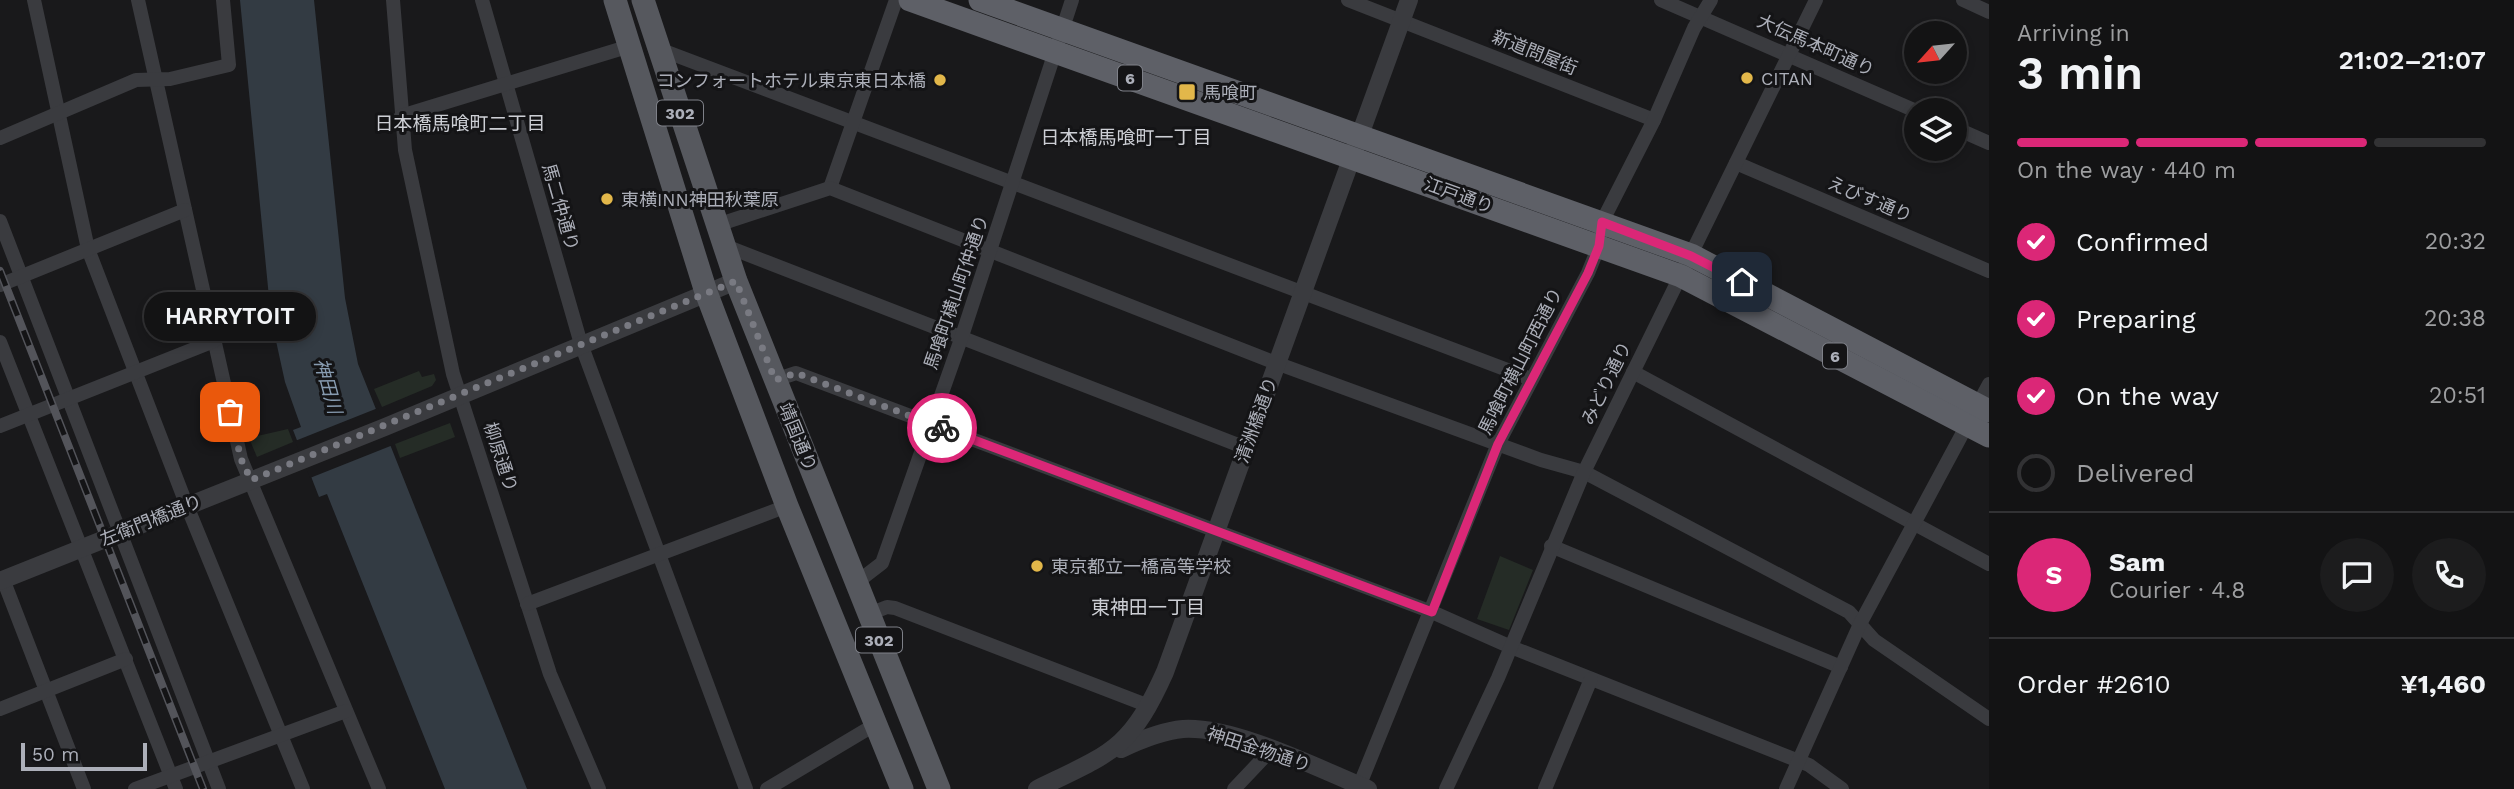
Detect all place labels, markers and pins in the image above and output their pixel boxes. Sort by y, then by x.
place label: CITAN [1761,68,1813,89]
place label: コンフォートホテル東京東日本橋 [657,70,926,91]
marker: CITAN [1739,70,1755,86]
marker: コンフォートホテル東京東日本橋 [932,72,948,88]
marker: 馬喰町 [1177,82,1197,102]
place label: 馬喰町 [1203,82,1257,103]
place label: 東横INN神田秋葉原 [621,189,779,210]
marker: 東横INN神田秋葉原 [599,191,615,207]
pin [1712,252,1772,312]
callout: HARRYTOIT [144,293,316,342]
pin [200,382,260,442]
place label: 東京都立一橋高等学校 [1051,556,1231,577]
marker: 東京都立一橋高等学校 [1029,558,1045,574]

